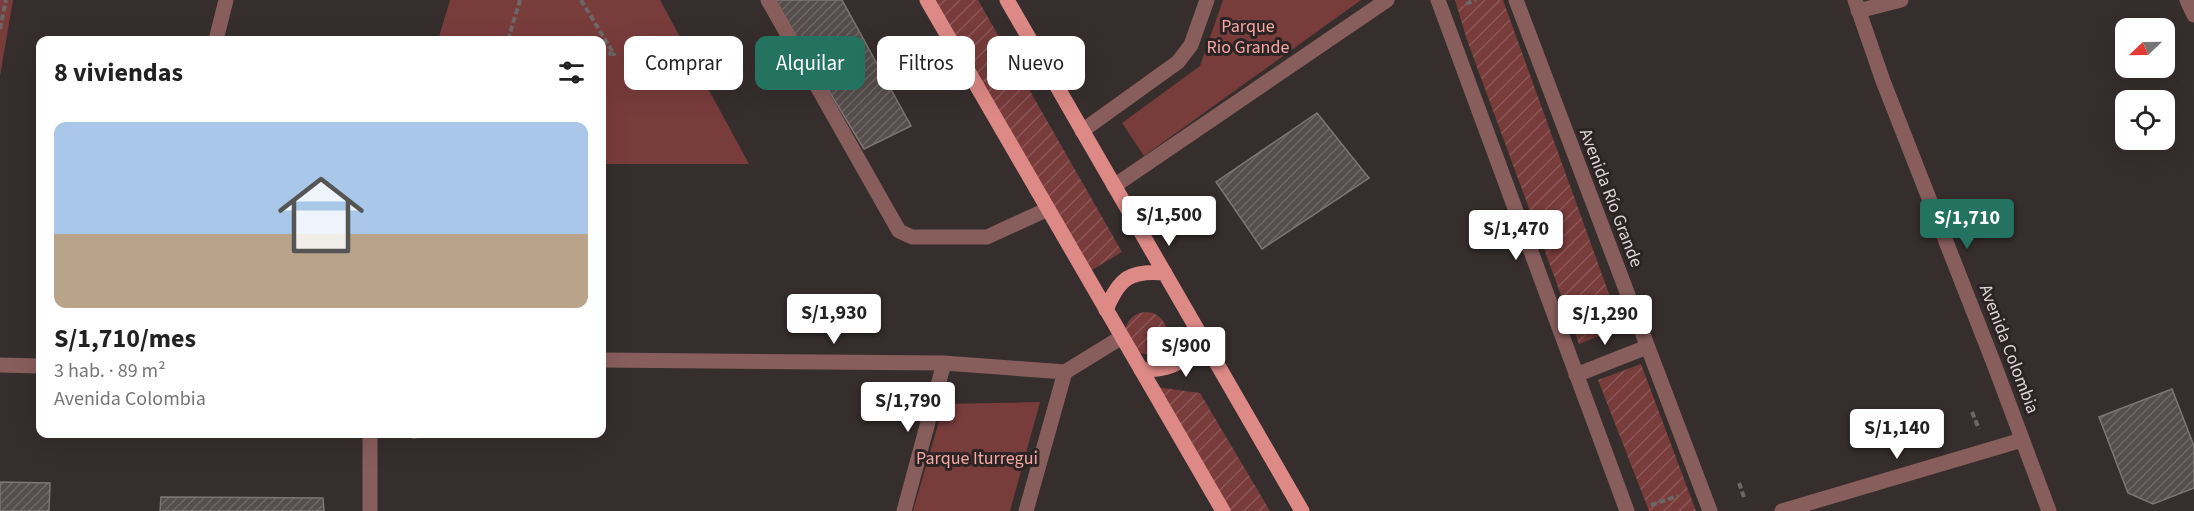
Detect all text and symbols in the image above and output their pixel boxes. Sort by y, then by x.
park label: Parque Rio Grande [1207,14,1289,60]
north arrow [2115,18,2175,78]
map controls [2115,18,2175,150]
chip: Comprar [624,36,743,90]
chip: Alquilar [755,36,865,90]
chip: Filtros [877,36,975,90]
chip: Nuevo [987,36,1085,90]
text: 8 viviendas [54,54,183,91]
icon: filters [555,56,588,89]
button: locate [2115,90,2175,150]
street label: Avenida Río Grande [1573,125,1649,271]
icon: home [267,161,375,269]
pin: S/1,500 [1114,196,1224,247]
pin: S/1,710 [1912,199,2022,250]
text: S/1,500 [1136,201,1202,229]
text: S/1,710 [1934,204,2000,232]
pin: S/1,470 [1461,210,1571,261]
text: S/1,470 [1483,215,1549,243]
street label: Avenida Colombia [1973,281,2045,417]
pin: S/1,930 [779,294,889,345]
pin: S/1,290 [1550,295,1660,346]
text: S/1,930 [801,299,867,327]
text: S/1,290 [1572,300,1638,328]
text: S/1,710/mes [54,320,196,357]
pin: S/900 [1144,327,1228,378]
text: S/900 [1161,332,1211,360]
text: 3 hab. · 89 m² [54,357,166,385]
pin: S/1,790 [853,382,963,433]
text: Avenida Colombia [54,385,206,413]
text: S/1,790 [875,387,941,415]
pin: S/1,140 [1842,409,1952,460]
text: S/1,140 [1864,414,1930,442]
park label: Parque Iturregui [916,446,1038,471]

